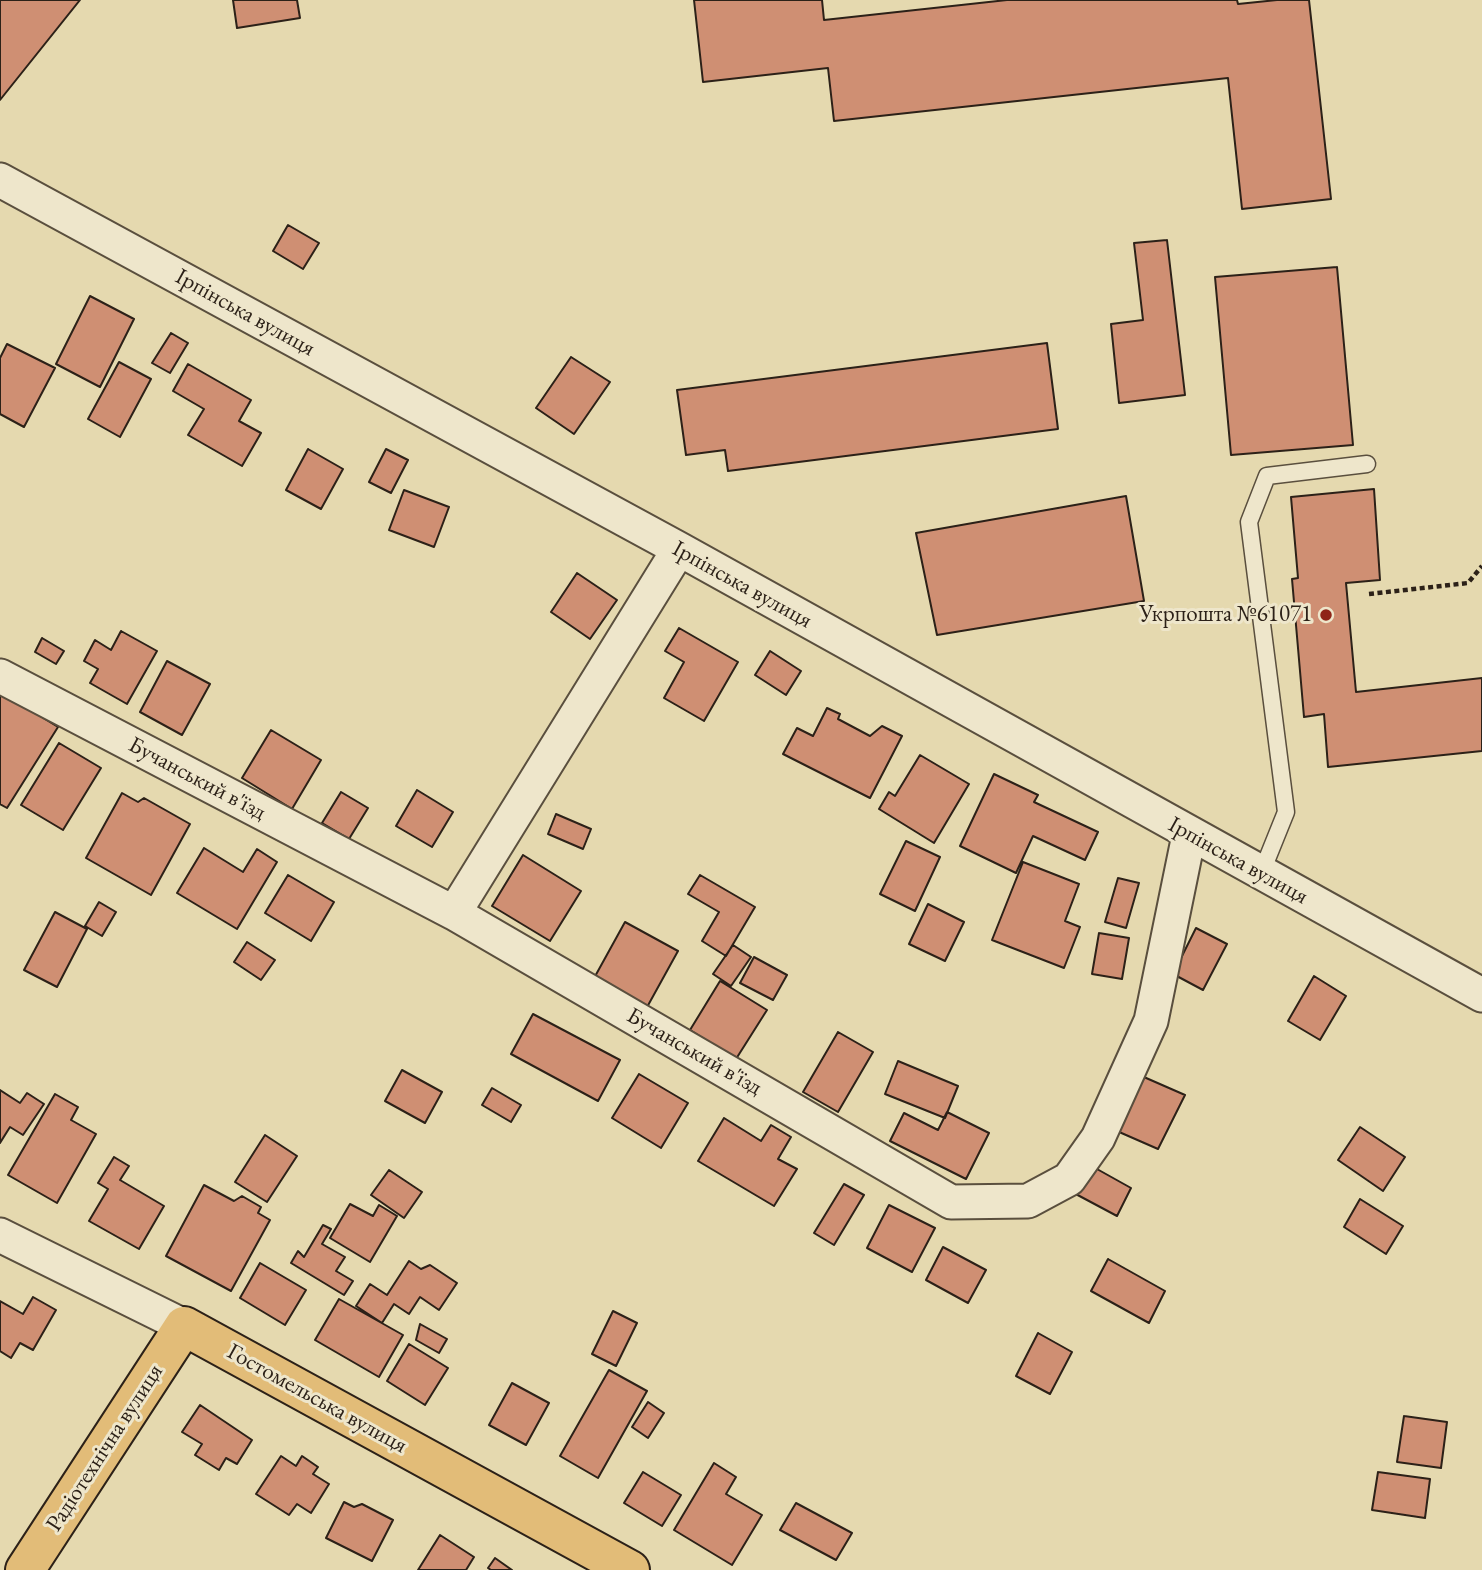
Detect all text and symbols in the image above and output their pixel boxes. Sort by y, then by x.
street label: Ірпінська вулиця [170,263,320,363]
street label: Ірпінська вулиця [667,535,817,635]
place label: Укрпошта №61071 [1139,601,1312,629]
marker: Укрпошта №61071 [1318,607,1334,623]
street label: Бучанський в'їзд [124,731,270,827]
street label: Ірпінська вулиця [1163,811,1313,911]
street label: Бучанський в'їзд [621,1002,767,1102]
street label: Гостомельська вулиця [222,1338,412,1460]
street label: Радіотехнічна вулиця [41,1359,169,1537]

